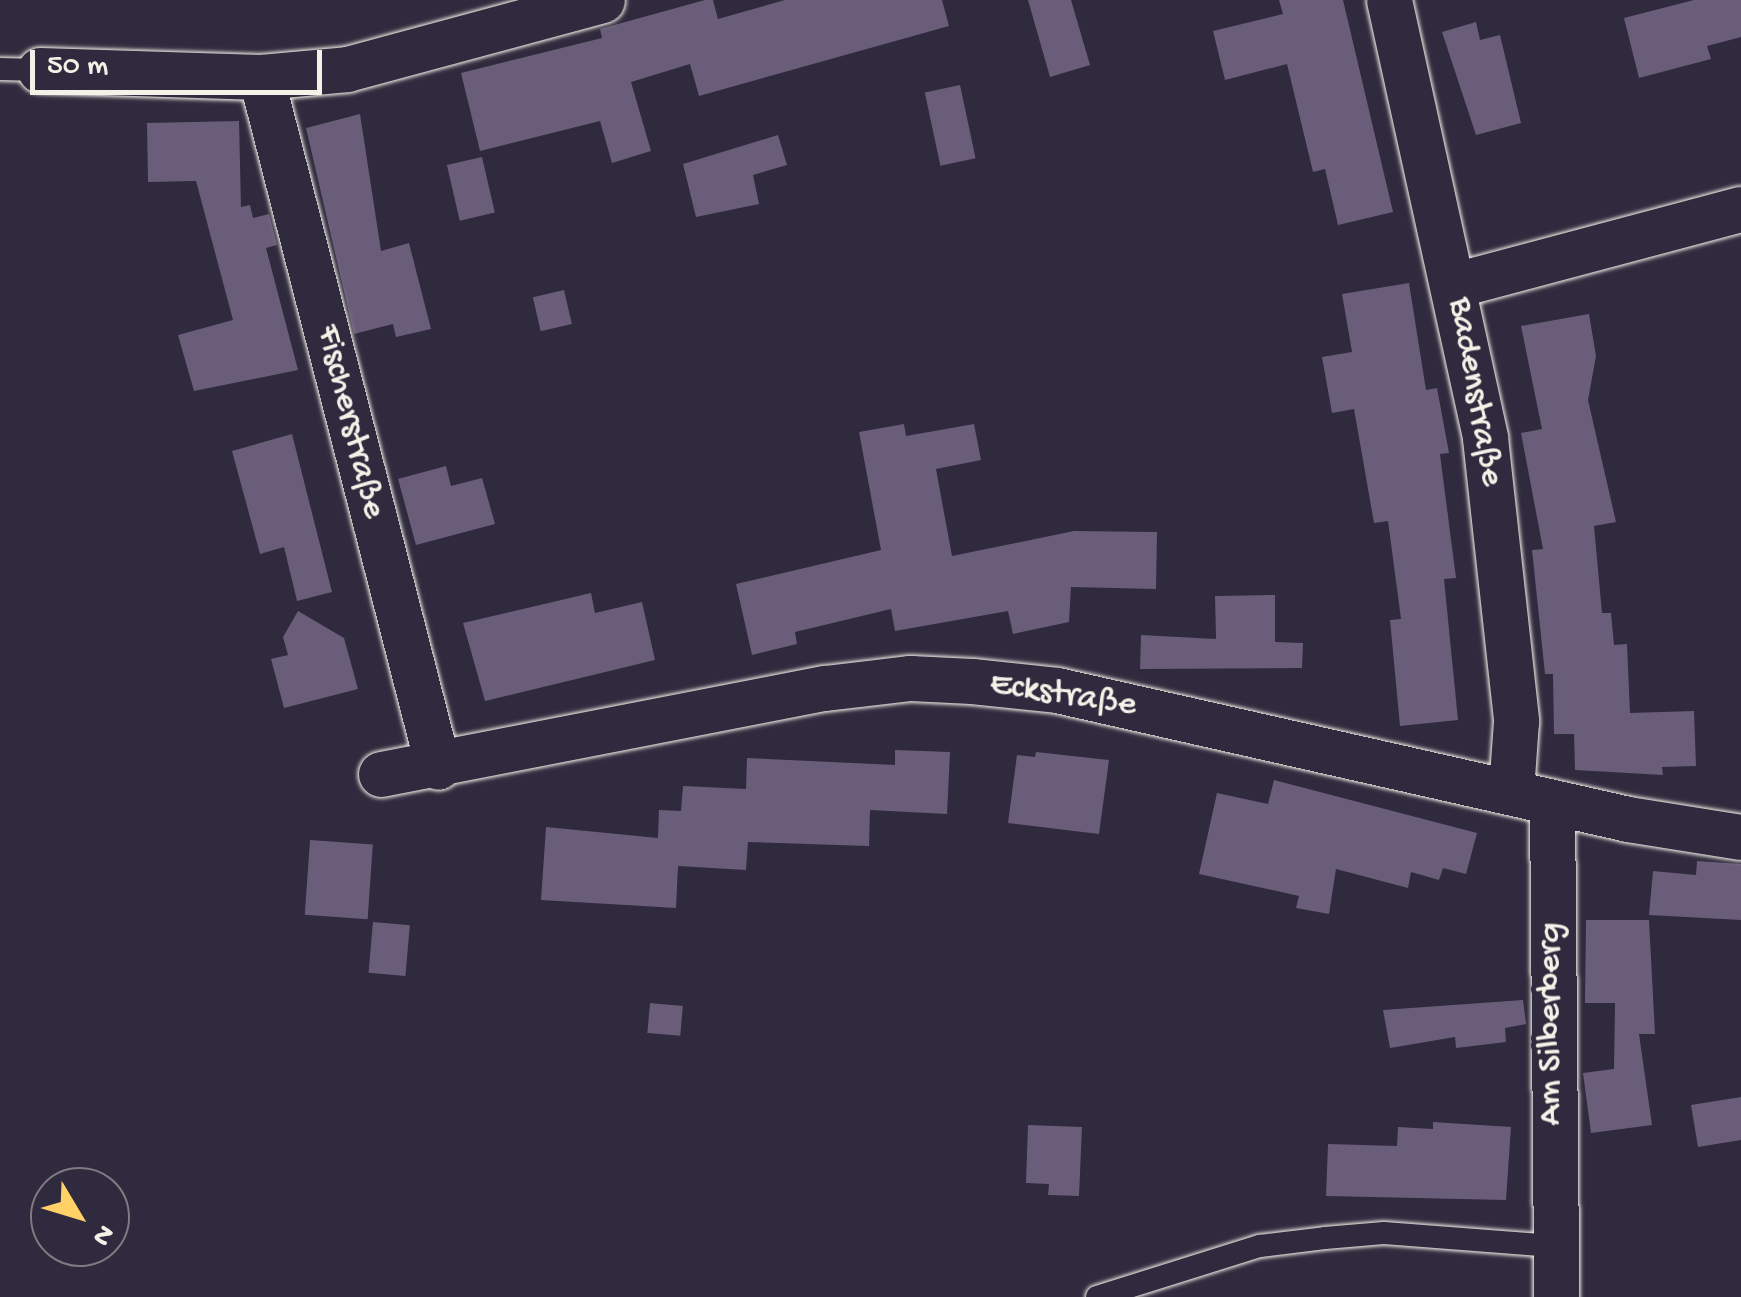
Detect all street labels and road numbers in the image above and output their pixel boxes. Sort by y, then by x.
street label: Badenstraße [1437,294,1511,490]
street label: Fischerstraße [305,321,393,523]
street label: Eckstraße [987,664,1139,728]
street label: Am Silberberg [1531,922,1573,1126]

